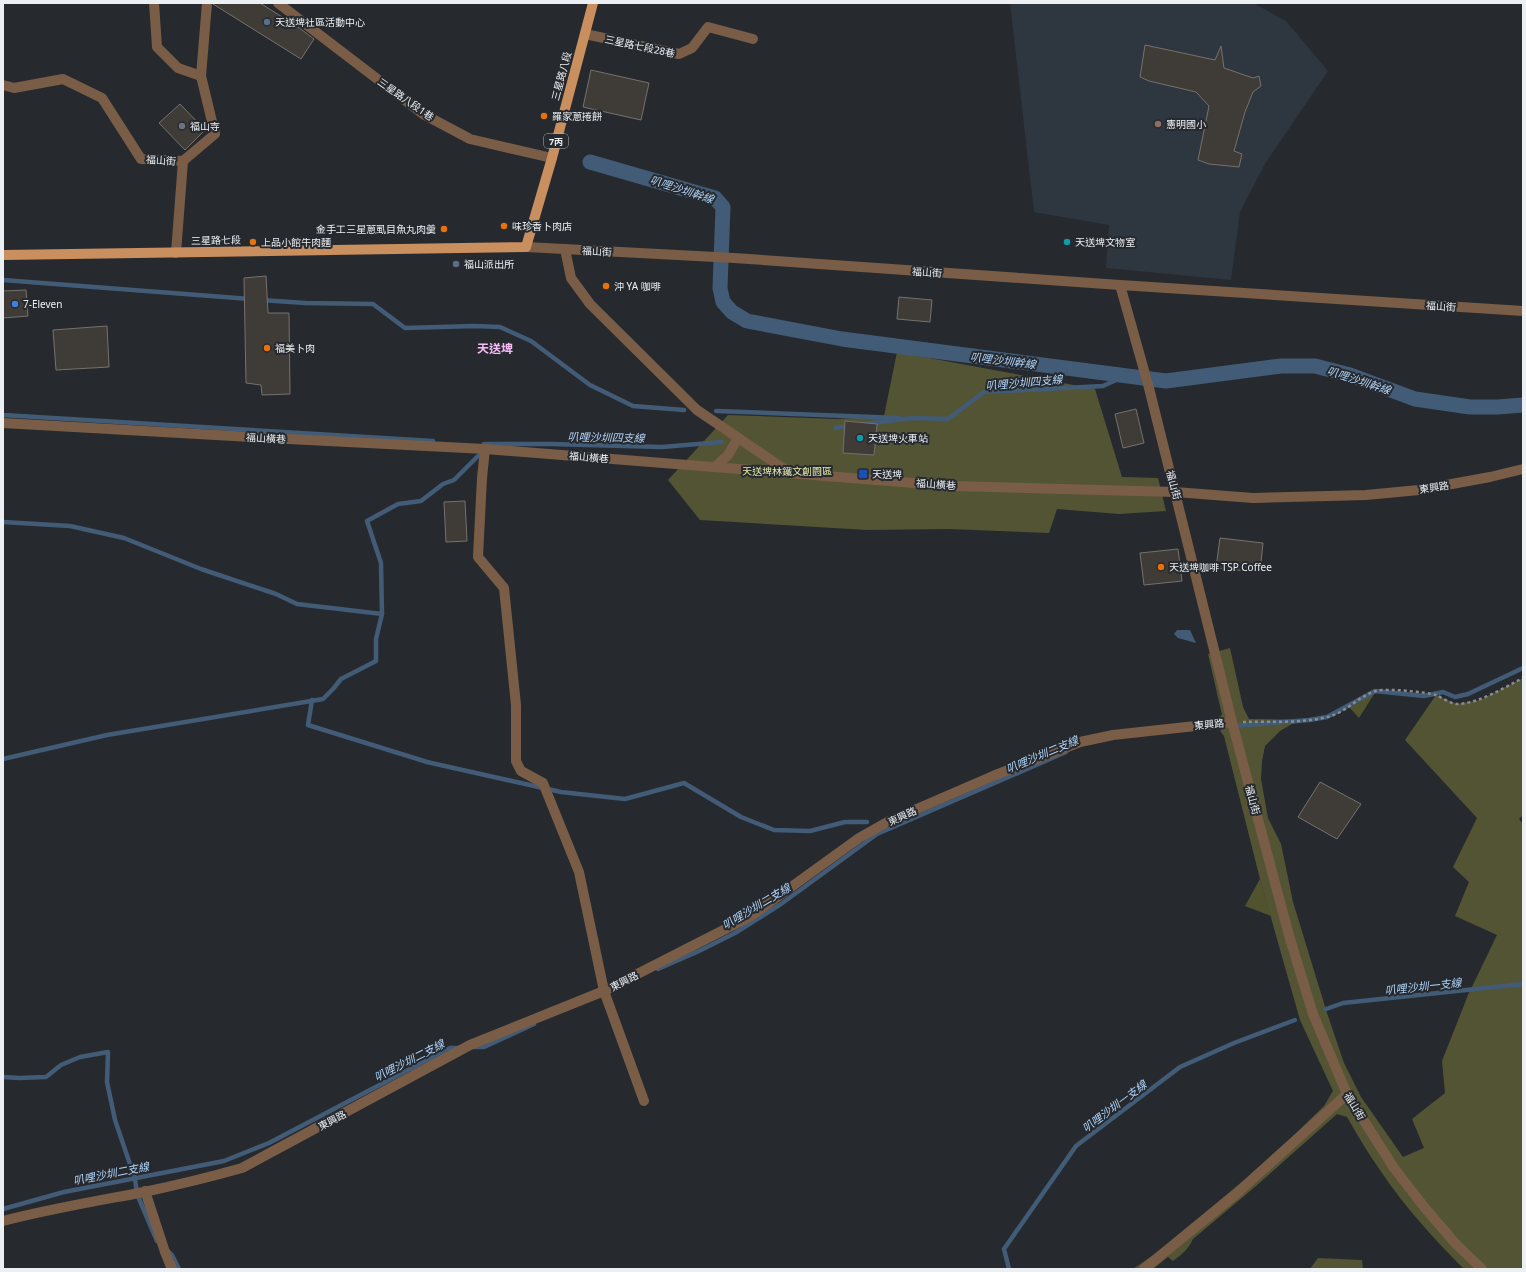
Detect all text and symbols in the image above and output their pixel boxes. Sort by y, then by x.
place label: 天送埤社區活動中心 [275,15,365,29]
marker: 天送埤社區活動中心 [262,17,272,27]
street label: 三星路七段28巷 [604,32,676,60]
street label: 三星路八段 [548,50,574,102]
street label: 三星路八段1巷 [375,74,437,124]
place label: 羅家蔥捲餅 [552,109,602,123]
marker: 羅家蔥捲餅 [539,111,549,121]
place label: 憲明國小 [1166,117,1206,131]
place label: 福山寺 [190,119,220,133]
marker: 憲明國小 [1153,119,1163,129]
marker: 福山寺 [177,121,187,131]
road number: 7丙 [544,134,568,148]
street label: 福山街 [146,152,176,168]
water label: 叭哩沙圳幹線 [648,172,718,207]
place label: 味珍香卜肉店 [512,219,572,233]
marker: 味珍香卜肉店 [499,221,509,231]
place label: 金手工三星蔥虱目魚丸肉羹 [316,222,436,236]
marker: 金手工三星蔥虱目魚丸肉羹 [439,224,449,234]
street label: 三星路七段 [191,233,241,247]
place label: 上品小館牛肉麵 [261,235,331,249]
place label: 天送埤文物室 [1075,235,1135,249]
marker: 上品小館牛肉麵 [248,237,258,247]
marker: 天送埤文物室 [1062,237,1072,247]
street label: 福山街 [582,243,612,259]
place label: 福山派出所 [464,257,514,271]
marker: 福山派出所 [451,259,461,269]
street label: 福山街 [912,264,942,280]
place label: 沖 YA 咖啡 [614,279,661,293]
marker: 沖 YA 咖啡 [601,281,611,291]
place label: 7-Eleven [23,297,62,311]
street label: 福山街 [1426,298,1456,314]
marker: 7-Eleven [10,299,20,309]
district label: 天送埤 [477,340,513,357]
place label: 福美卜肉 [275,341,315,355]
marker: 福美卜肉 [262,343,272,353]
water label: 叭哩沙圳幹線 [969,349,1039,372]
water label: 叭哩沙圳幹線 [1325,363,1395,398]
water label: 叭哩沙圳四支線 [985,371,1065,393]
water label: 叭哩沙圳四支線 [567,429,647,445]
street label: 福山橫巷 [246,430,286,446]
place label: 天送埤火車站 [868,431,928,445]
marker: 天送埤火車站 [855,433,865,443]
street label: 福山橫巷 [568,448,610,466]
park label: 天送埤林鐵文創園區 [742,464,832,478]
place label: 天送埤 [872,467,902,481]
marker: 天送埤 [857,468,869,480]
street label: 福山街 [1163,469,1185,501]
street label: 福山橫巷 [916,476,956,492]
street label: 東興路 [1418,478,1450,496]
place label: 天送埤咖啡 TSP Coffee [1169,560,1272,574]
marker: 天送埤咖啡 TSP Coffee [1156,562,1166,572]
street label: 東興路 [1193,715,1225,733]
water label: 叭哩沙圳二支線 [1004,731,1082,776]
street label: 福山街 [1242,784,1264,816]
street label: 東興路 [885,804,919,828]
water label: 叭哩沙圳二支線 [719,879,795,932]
street label: 東興路 [607,968,641,994]
water label: 叭哩沙圳一支線 [1384,974,1464,997]
water label: 叭哩沙圳二支線 [371,1035,448,1084]
water label: 叭哩沙圳一支線 [1079,1076,1151,1135]
street label: 福山街 [1341,1090,1369,1122]
street label: 東興路 [315,1107,349,1133]
water label: 叭哩沙圳二支線 [72,1158,152,1188]

